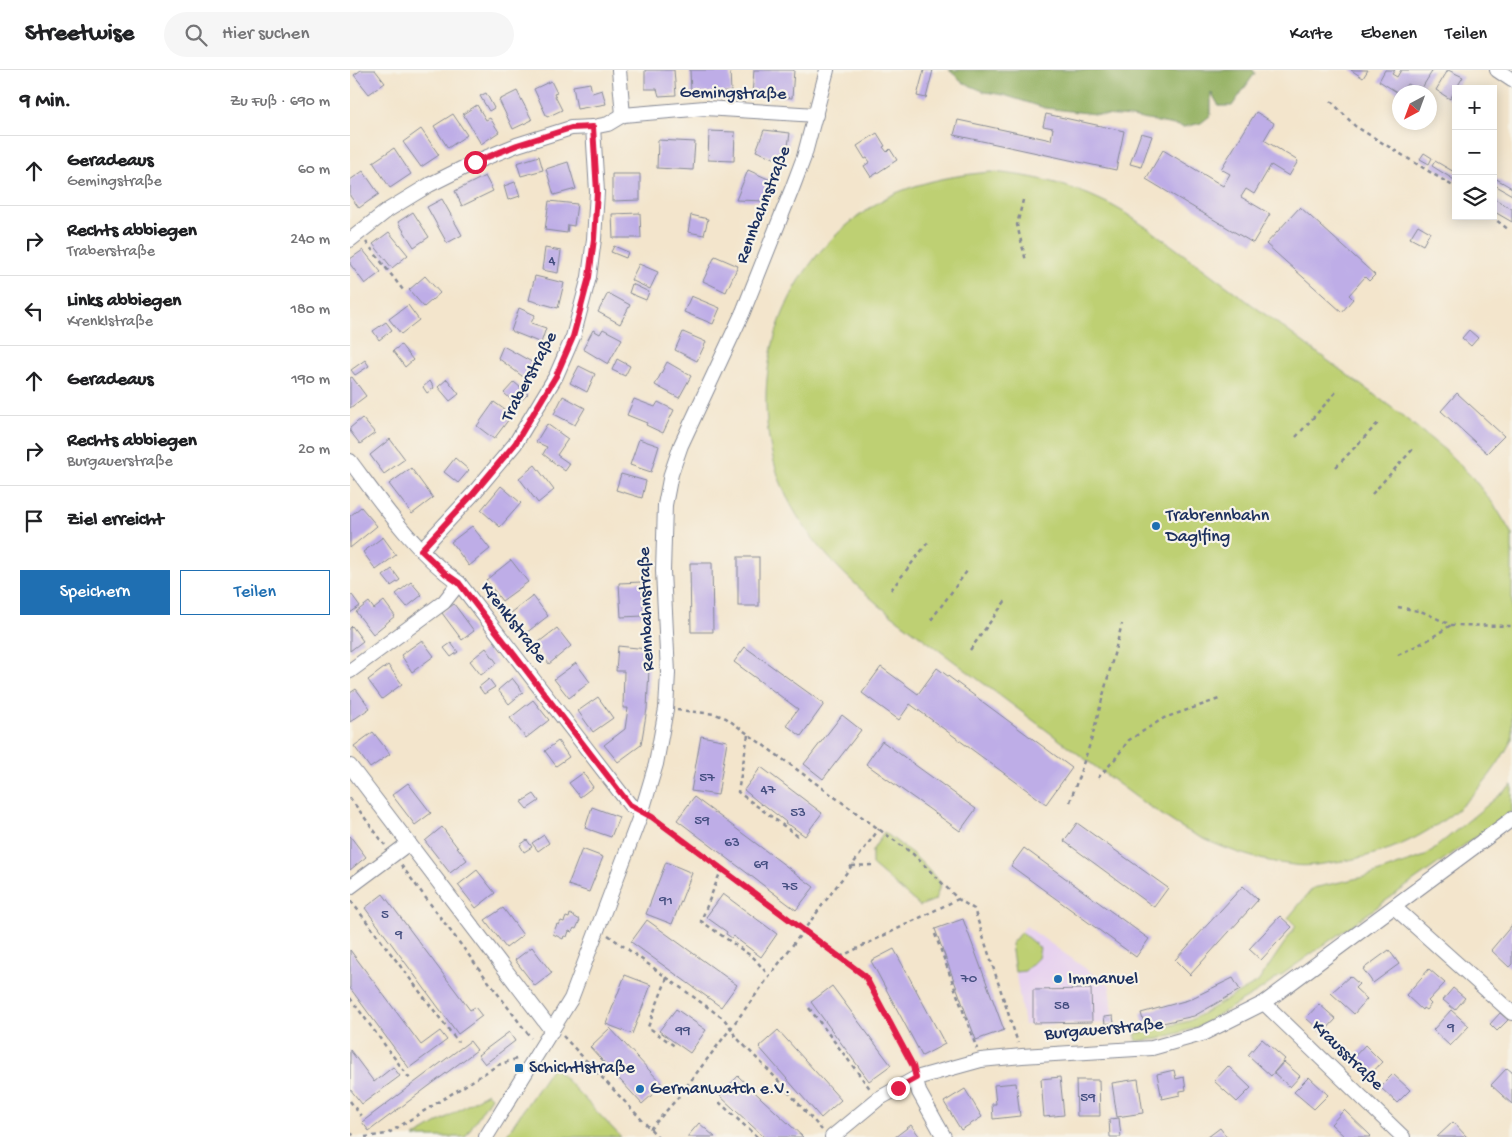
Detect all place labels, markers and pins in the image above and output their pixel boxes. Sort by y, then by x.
place label: Trabrennbahn Daglfing [1165,506,1270,548]
marker: Trabrennbahn Daglfing [1150,520,1162,532]
place label: Immanuel [1068,969,1138,990]
marker: Immanuel [1052,973,1064,985]
place label: Schichtlstraße [529,1058,635,1079]
marker: Schichtlstraße [513,1062,525,1074]
place label: Germanwatch e.V. [650,1079,790,1100]
marker: Germanwatch e.V. [634,1083,646,1095]

